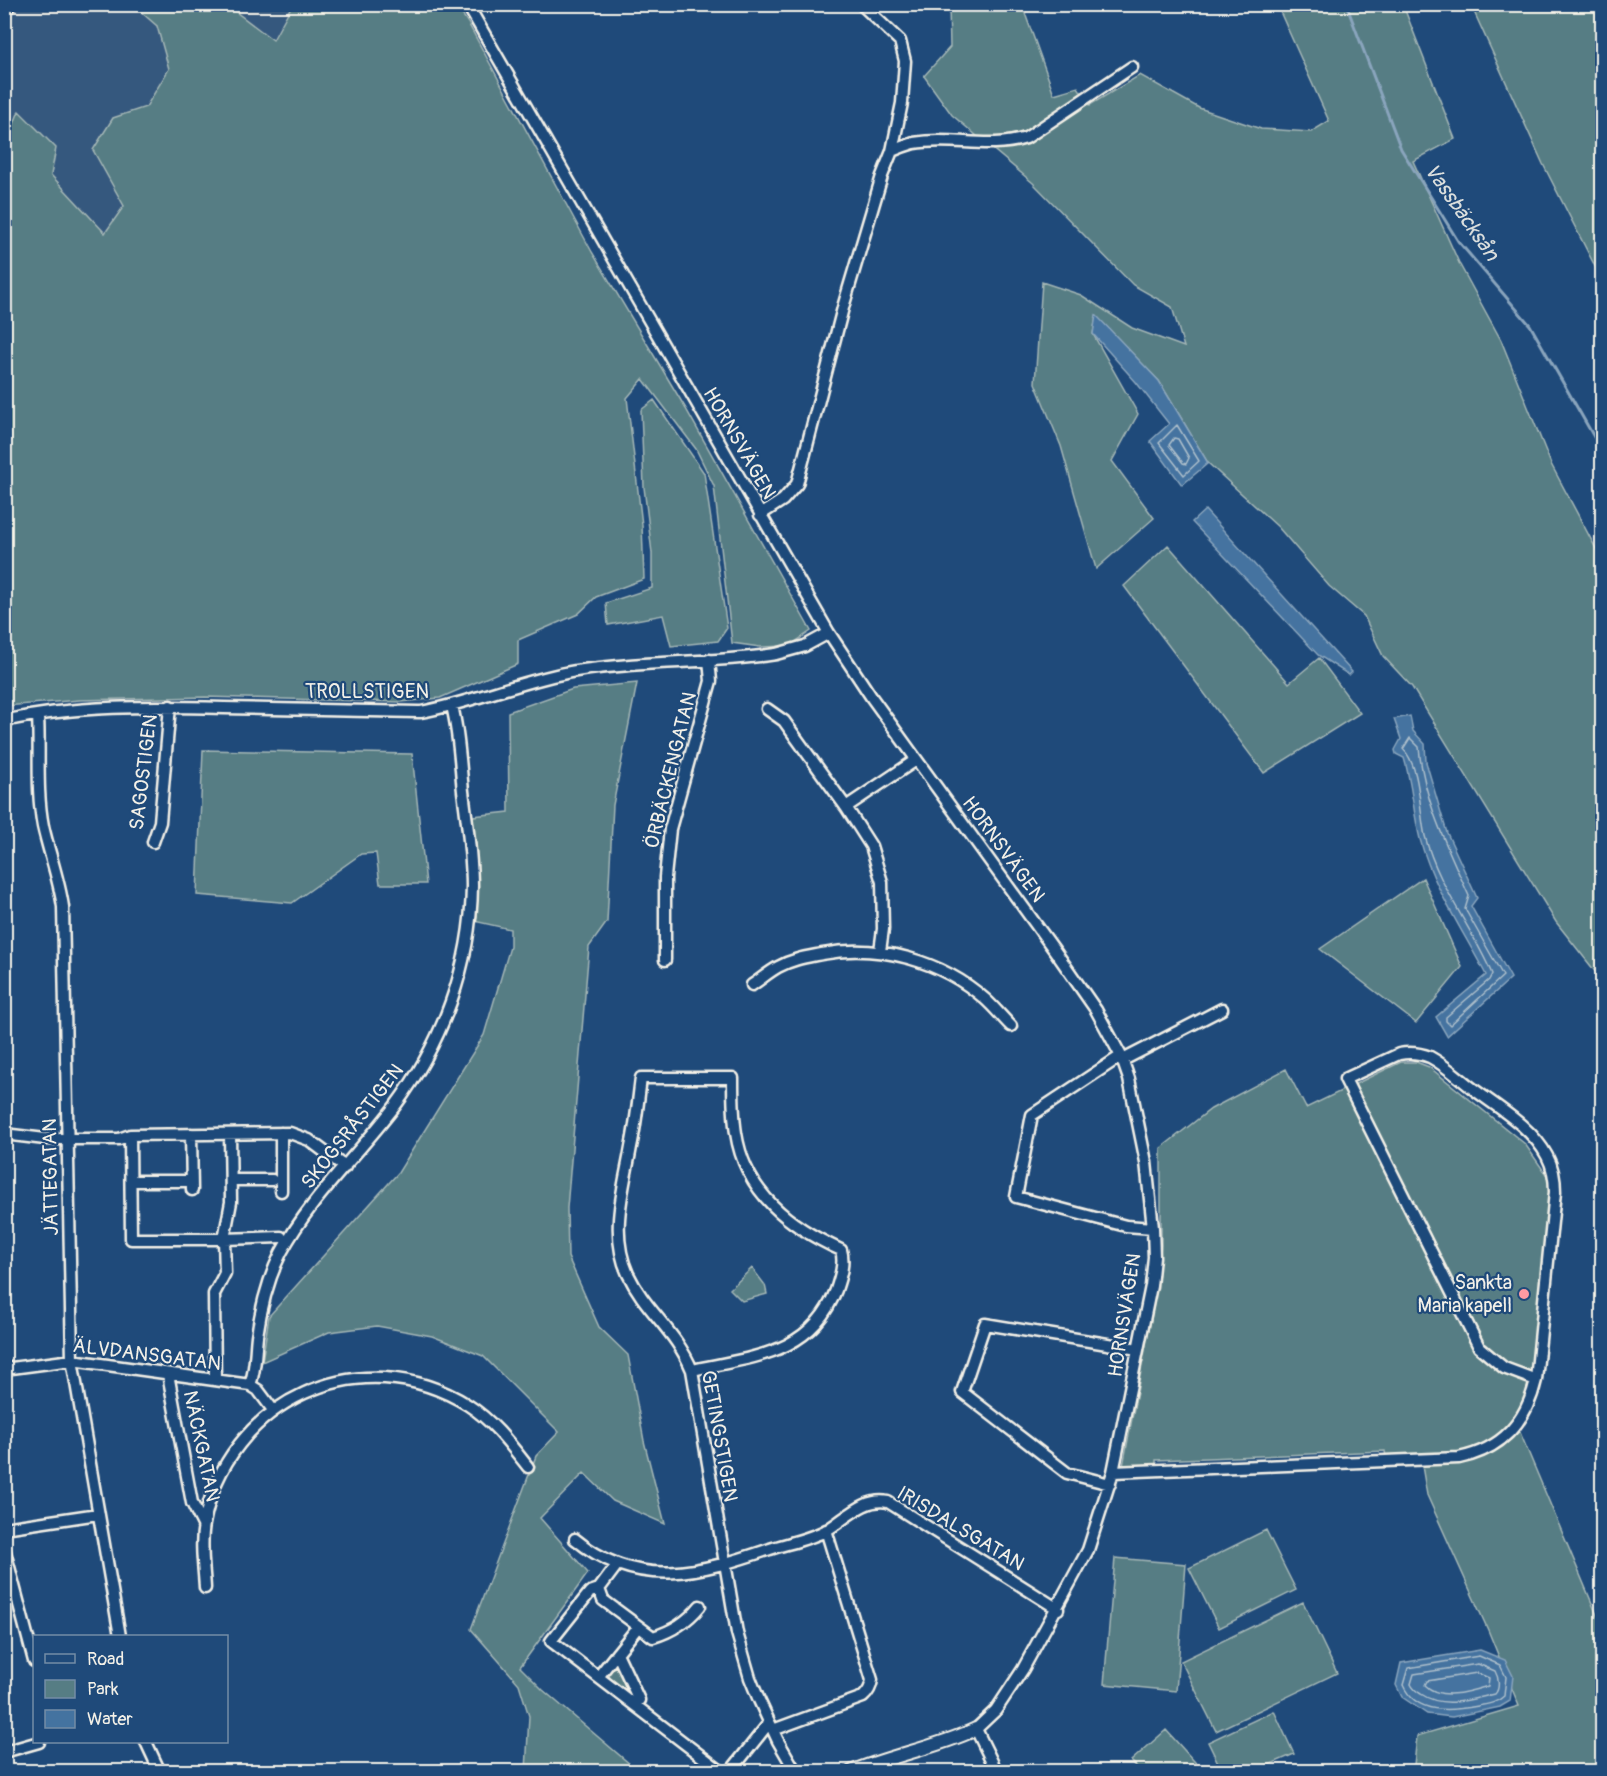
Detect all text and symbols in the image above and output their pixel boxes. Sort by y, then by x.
water label: Vassbäcksån [1418,158,1506,267]
street label: HORNSVÄGEN [697,383,782,504]
street label: TROLLSTIGEN [305,679,429,704]
street label: ÖRBÄCKENGATAN [639,689,702,851]
street label: SAGOSTIGEN [124,713,163,831]
street label: HORNSVÄGEN [957,791,1050,907]
street label: SKOGSRÅSTIGEN [295,1058,409,1194]
street label: JÄTTEGATAN [37,1118,64,1236]
street label: HORNSVÄGEN [1102,1251,1147,1379]
place label: Sankta Maria kapell [1418,1270,1512,1318]
marker: Sankta Maria kapell [1517,1287,1531,1301]
street label: ÄLVDANSGATAN [71,1333,222,1376]
street label: GETINGSTIGEN [696,1368,743,1504]
street label: NÄCKGATAN [178,1388,225,1504]
street label: IRISDALSGATAN [892,1480,1029,1576]
legend [33,1635,228,1743]
text: Road [87,1648,124,1671]
text: Park [87,1678,119,1701]
text: Water [87,1708,133,1731]

